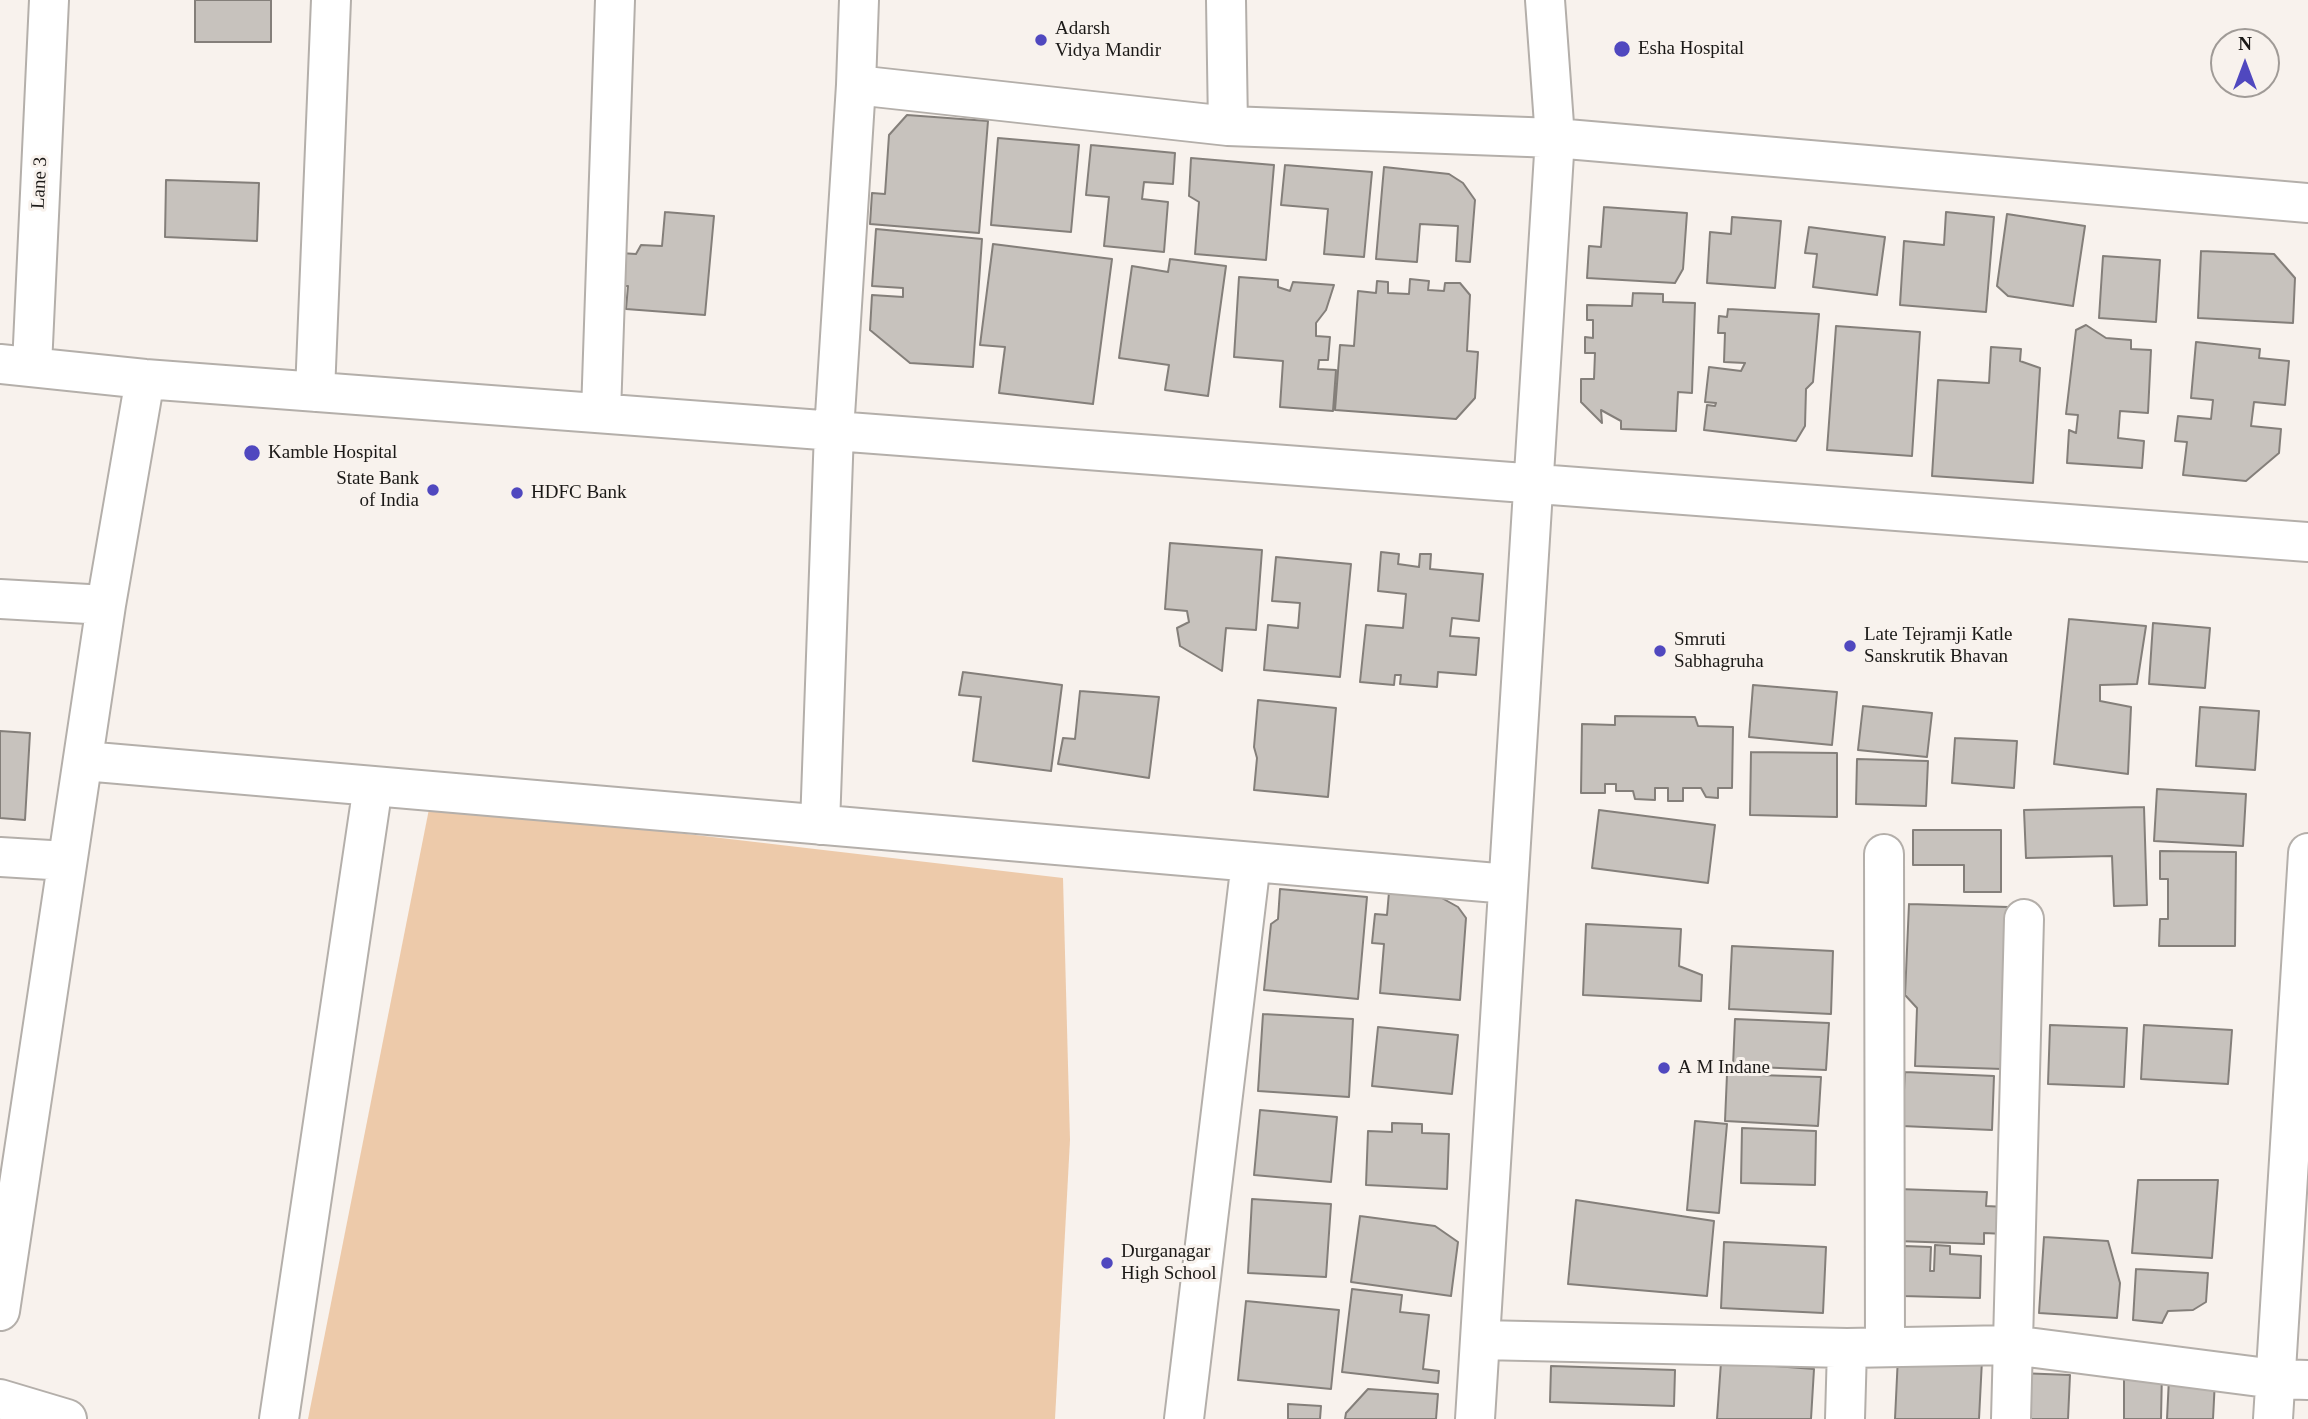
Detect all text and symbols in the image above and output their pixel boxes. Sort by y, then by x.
place label: Adarsh Vidya Mandir [1055,18,1161,62]
north arrow [2210,28,2280,98]
marker: Adarsh Vidya Mandir [1033,32,1049,48]
text: N [2238,33,2252,54]
place label: Esha Hospital [1638,38,1744,60]
marker: Esha Hospital [1612,39,1632,59]
street label: Lane 3 [27,156,53,210]
place label: Kamble Hospital [268,442,397,464]
marker: Kamble Hospital [242,443,262,463]
place label: State Bank of India [336,468,419,512]
marker: State Bank of India [425,482,441,498]
place label: HDFC Bank [531,482,627,504]
marker: HDFC Bank [509,485,525,501]
place label: Late Tejramji Katle Sanskrutik Bhavan [1864,624,2012,668]
place label: Smruti Sabhagruha [1674,629,1764,673]
marker: Late Tejramji Katle Sanskrutik Bhavan [1842,638,1858,654]
marker: Smruti Sabhagruha [1652,643,1668,659]
place label: A M Indane [1678,1057,1770,1079]
marker: A M Indane [1656,1060,1672,1076]
place label: Durganagar High School [1121,1241,1217,1285]
marker: Durganagar High School [1099,1255,1115,1271]

